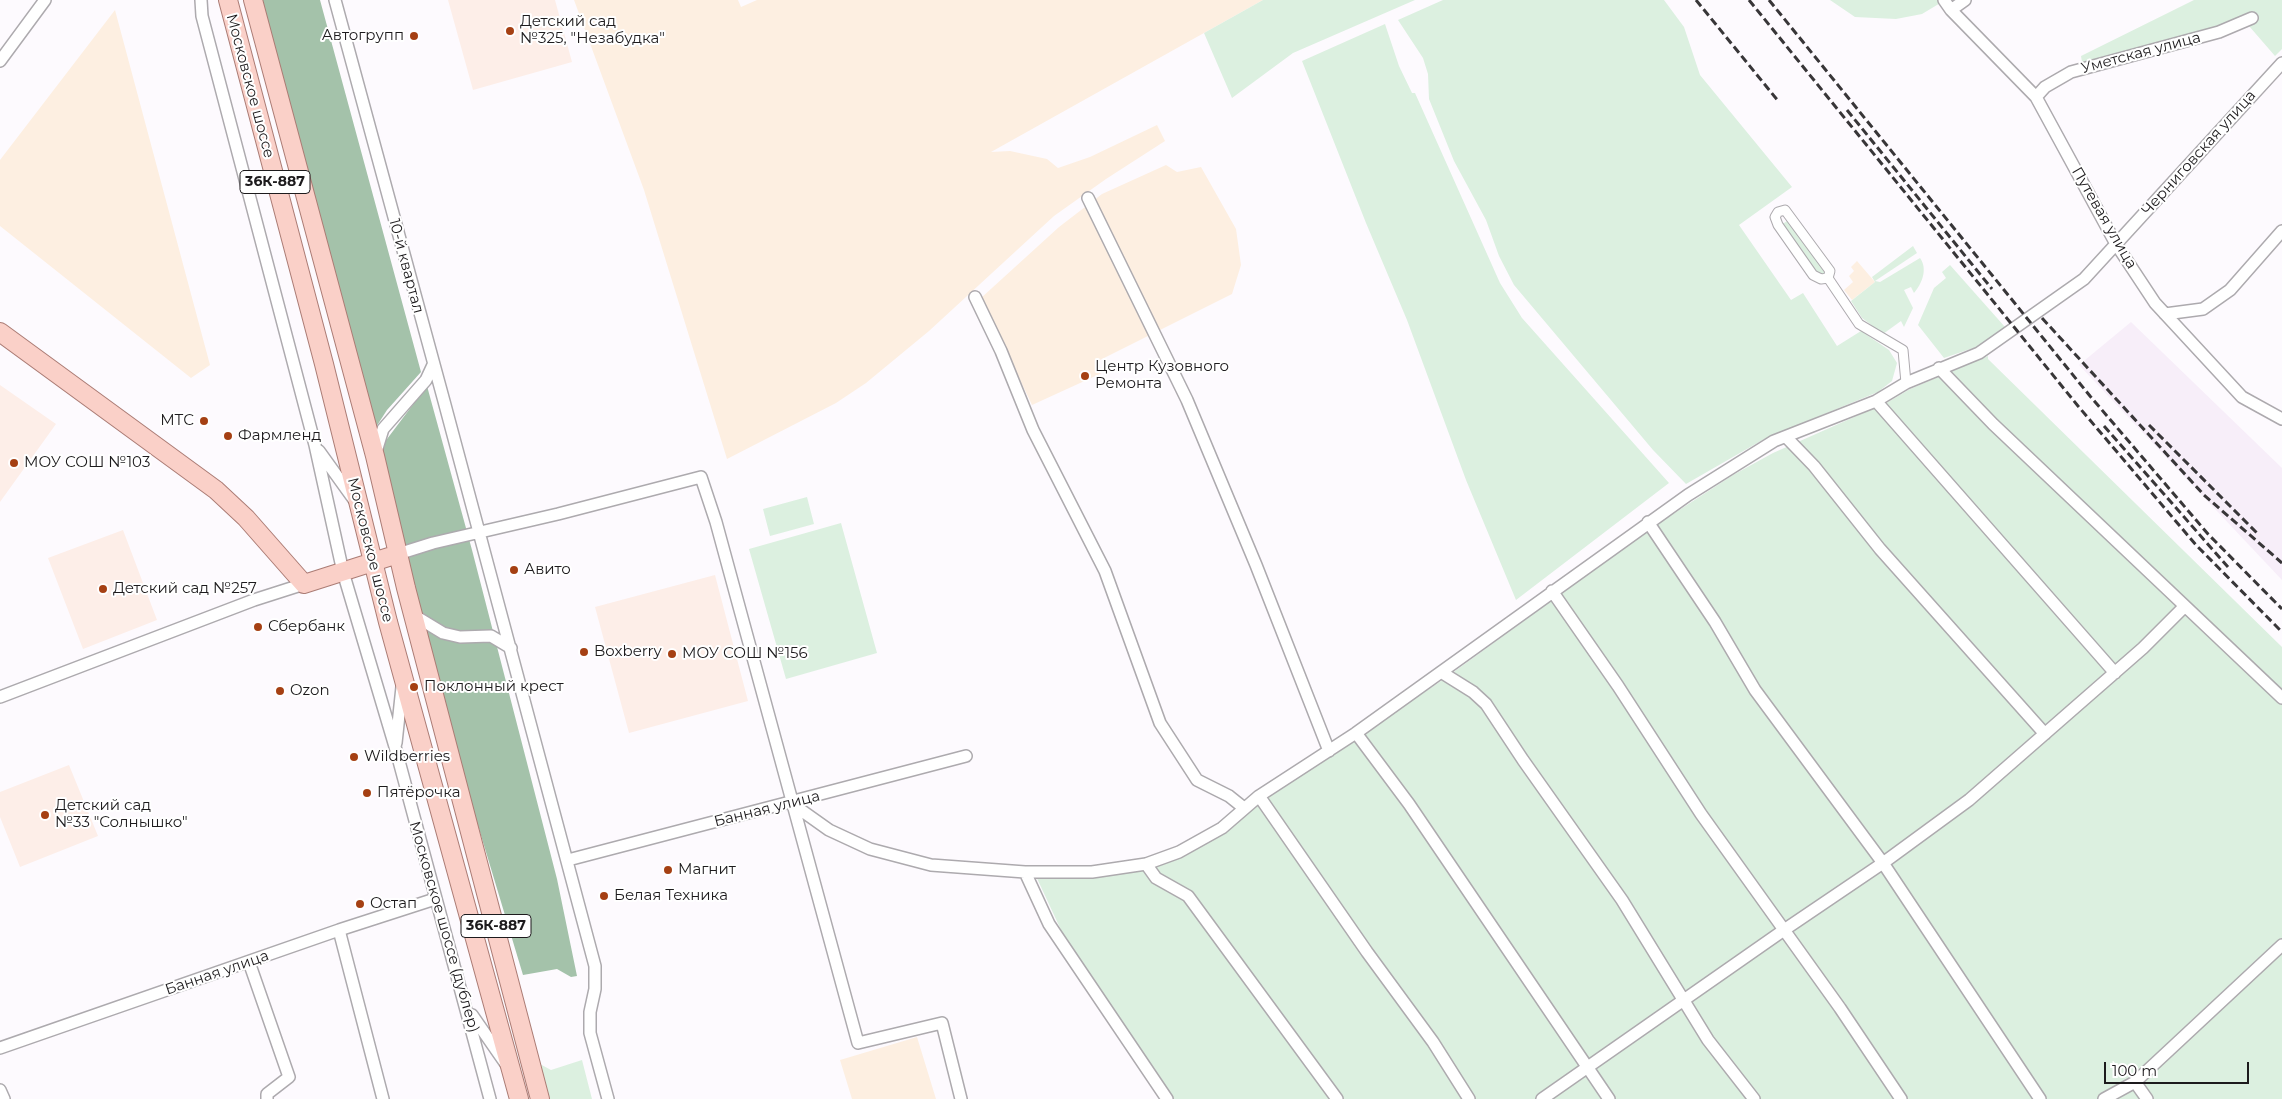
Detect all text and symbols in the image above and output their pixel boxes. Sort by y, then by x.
street label: Московское шоссе [222,12,278,160]
place label: Детский сад №325, "Незабудка" [520,13,665,48]
marker: Детский сад №325, "Незабудка" [504,25,516,37]
place label: Автогрупп [322,27,404,45]
street label: Уметская улица [2079,28,2203,78]
marker: Автогрупп [408,30,420,42]
street label: Черниговская улица [2138,87,2260,219]
street label: Путевая улица [2068,164,2140,272]
road number: 36К-887 [240,170,310,193]
street label: 10-й квартал [385,217,427,315]
place label: Центр Кузовного Ремонта [1095,358,1229,393]
marker: Центр Кузовного Ремонта [1079,370,1091,382]
place label: МТС [160,412,194,430]
marker: МТС [198,415,210,427]
place label: Фармленд [238,427,321,445]
marker: Фармленд [222,430,234,442]
place label: МОУ СОШ №103 [24,454,150,472]
marker: МОУ СОШ №103 [8,457,20,469]
street label: Московское шоссе [343,476,397,624]
place label: Авито [524,561,571,579]
marker: Авито [508,564,520,576]
place label: Детский сад №257 [113,580,257,598]
marker: Детский сад №257 [97,583,109,595]
place label: Сбербанк [268,618,345,636]
marker: Сбербанк [252,621,264,633]
place label: Boxberry [594,643,662,661]
place label: МОУ СОШ №156 [682,645,808,663]
marker: Boxberry [578,646,590,658]
marker: МОУ СОШ №156 [666,648,678,660]
place label: Поклонный крест [424,678,564,696]
marker: Поклонный крест [408,681,420,693]
place label: Ozon [290,682,330,700]
marker: Ozon [274,685,286,697]
place label: Wildberries [364,748,450,766]
marker: Wildberries [348,751,360,763]
place label: Пятёрочка [377,784,461,802]
marker: Пятёрочка [361,787,373,799]
street label: Банная улица [712,787,822,831]
place label: Детский сад №33 "Солнышко" [55,797,188,832]
marker: Детский сад №33 "Солнышко" [39,809,51,821]
street label: Московское шоссе (дублер) [405,819,483,1035]
place label: Магнит [678,861,736,879]
marker: Магнит [662,864,674,876]
place label: Белая Техника [614,887,728,905]
marker: Белая Техника [598,890,610,902]
place label: Остап [370,895,417,913]
marker: Остап [354,898,366,910]
road number: 36К-887 [461,914,531,938]
street label: Банная улица [163,947,271,999]
scale bar [2107,1052,2252,1084]
text: 100 m [2112,1061,2157,1080]

